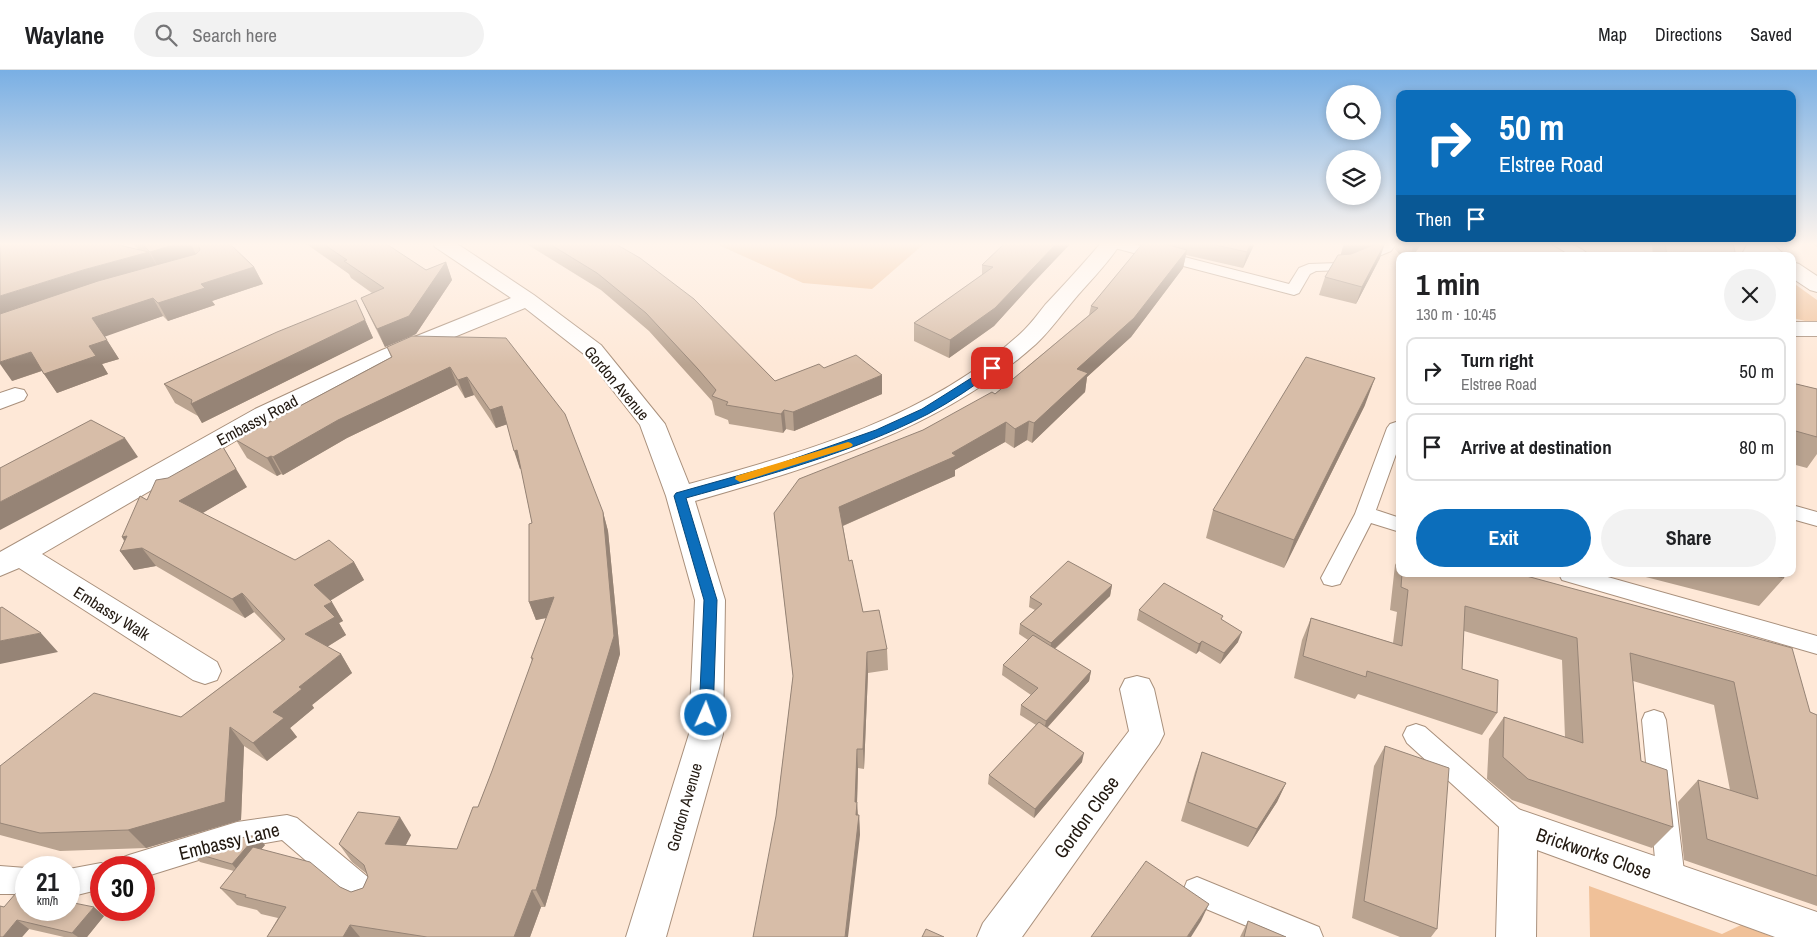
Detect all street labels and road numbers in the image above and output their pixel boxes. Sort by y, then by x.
street label: Gordon Avenue [579,341,655,425]
street label: Embassy Road [213,389,301,451]
street label: Embassy Walk [70,581,155,645]
street label: Gordon Avenue [661,760,707,854]
street label: Gordon Close [1047,770,1125,864]
street label: Embassy Lane [176,816,282,866]
street label: Brickworks Close [1533,821,1655,885]

